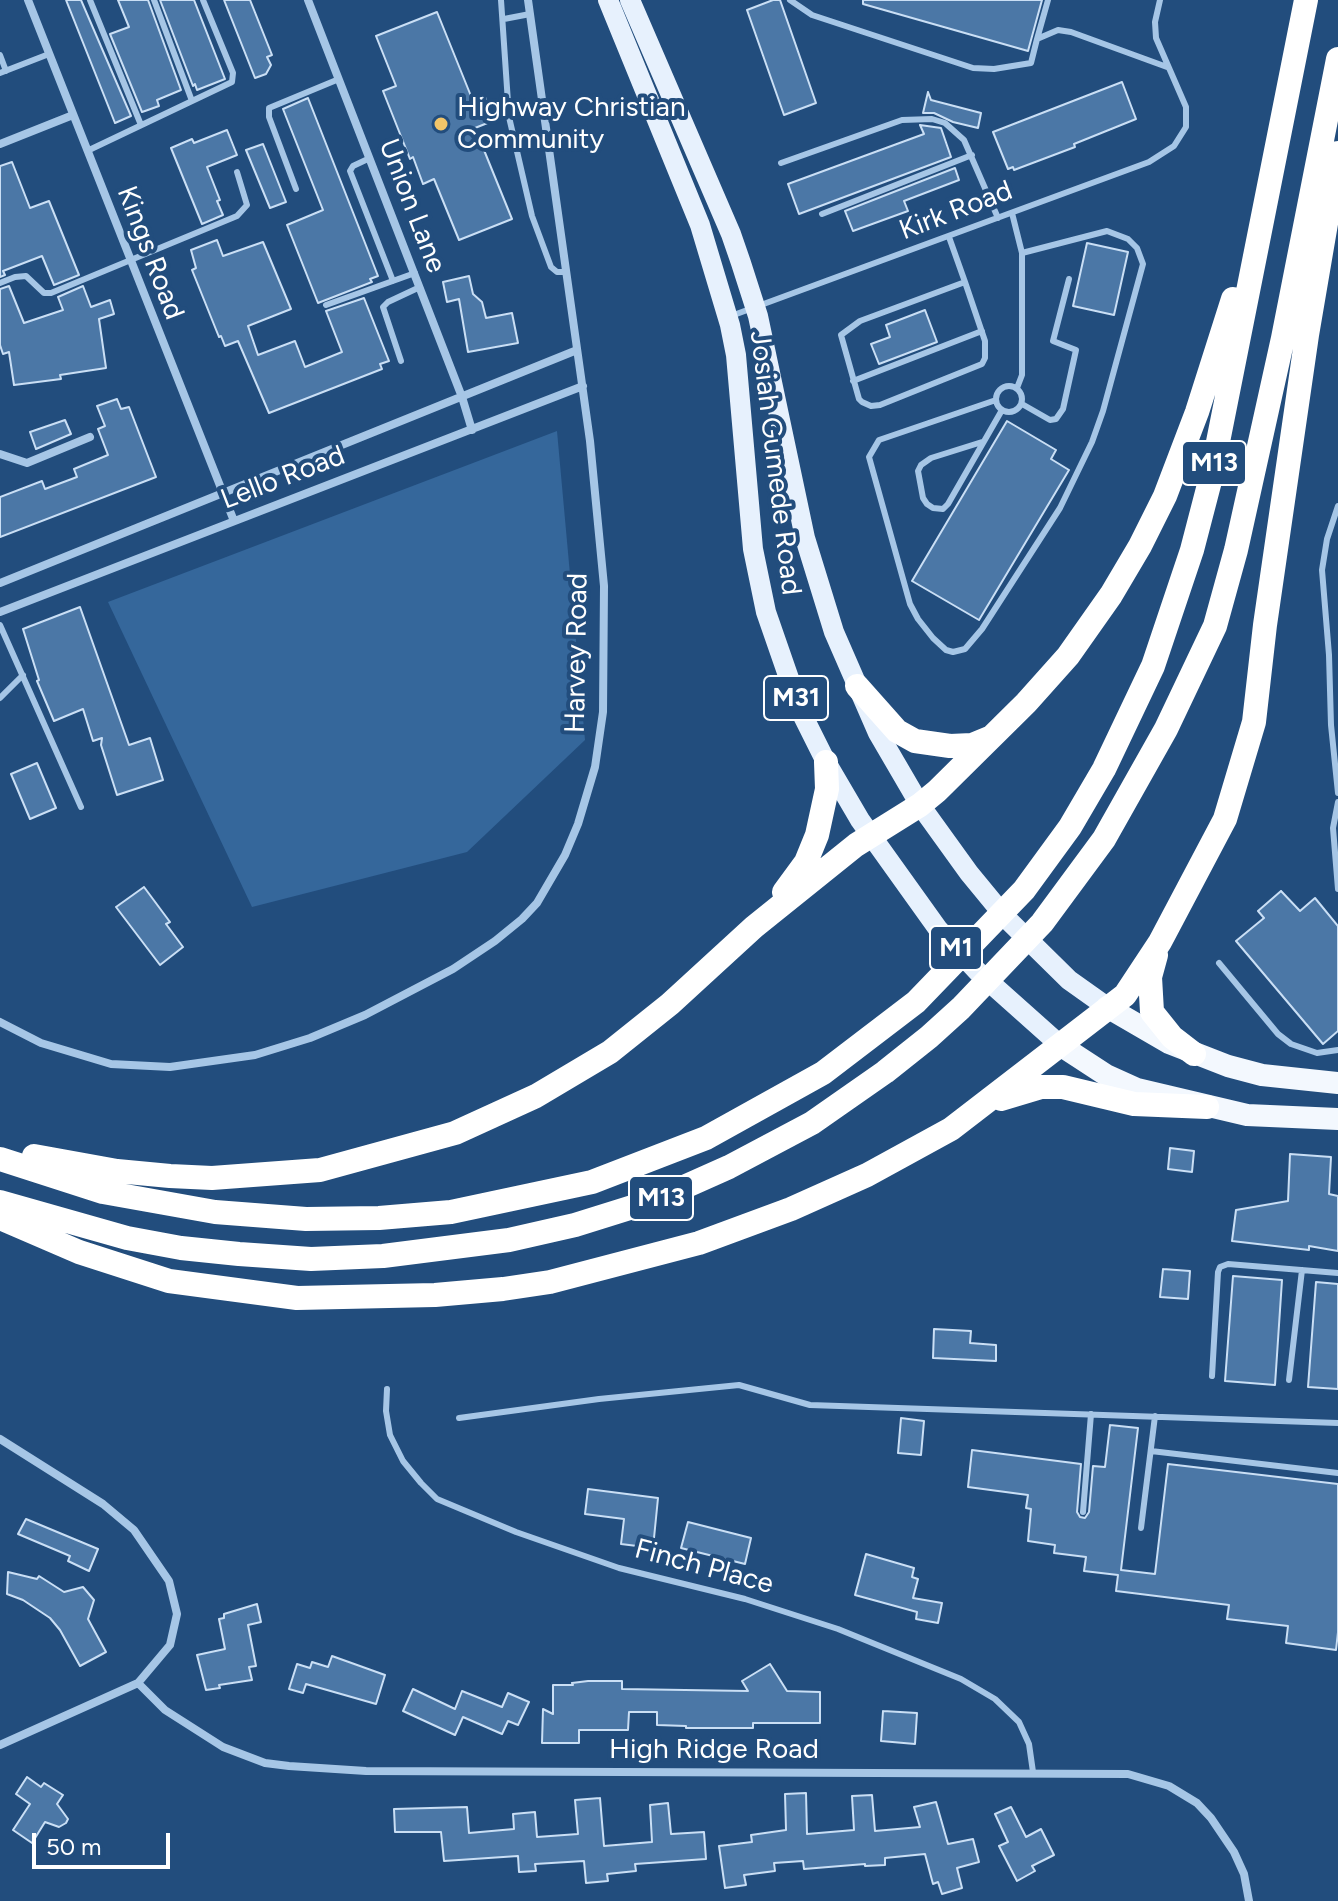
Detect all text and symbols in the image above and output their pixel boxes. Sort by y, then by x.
place label: Highway Christian Community [457,91,686,157]
marker: Highway Christian Community [432,115,450,133]
street label: Union Lane [371,134,453,278]
street label: Kirk Road [895,174,1017,248]
street label: Kings Road [109,182,191,324]
street label: Josiah Gumede Road [742,329,808,597]
street label: Lello Road [216,439,350,517]
road number: M13 [1182,441,1246,485]
street label: Harvey Road [559,573,595,733]
road number: M31 [764,676,828,720]
road number: M1 [930,926,982,970]
road number: M13 [629,1176,693,1220]
street label: Finch Place [631,1532,777,1602]
street label: High Ridge Road [609,1733,819,1767]
scale bar [36,1817,174,1867]
text: 50 m [46,1832,102,1861]

